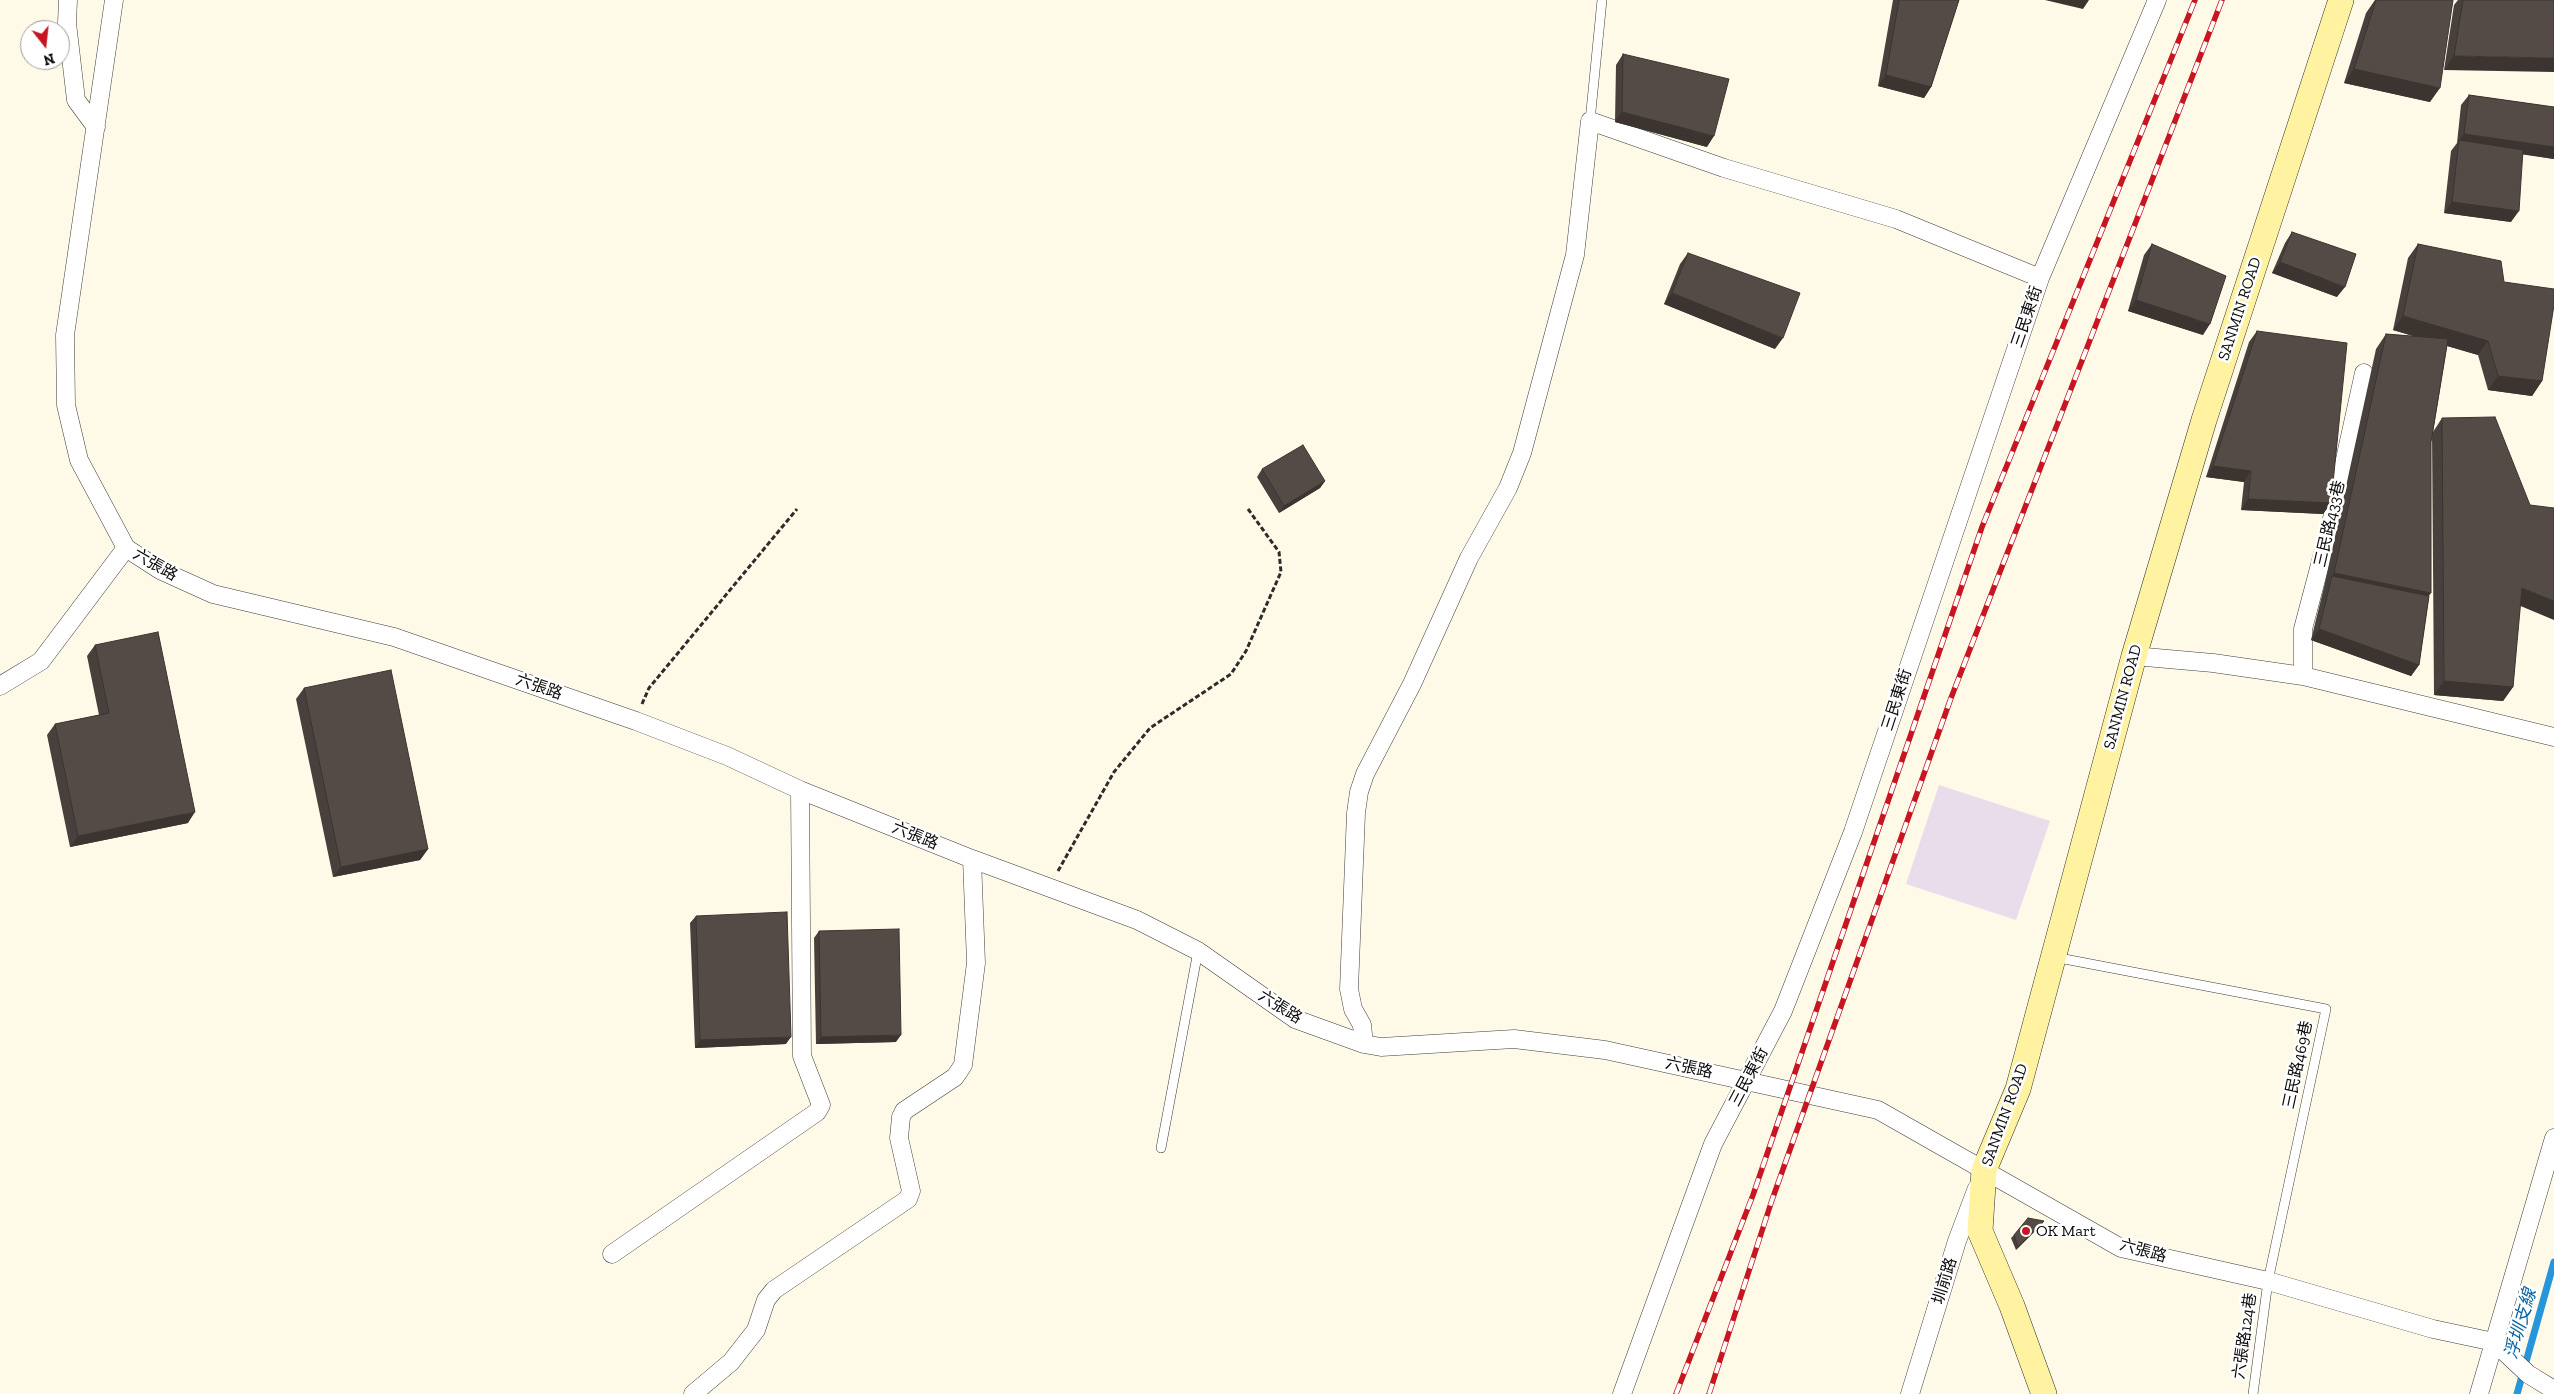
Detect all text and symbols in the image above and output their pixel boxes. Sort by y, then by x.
north arrow [20,20,70,70]
text: N [42,49,56,69]
street label: SANMIN ROAD [2214,255,2266,363]
street label: 三民東街 [2008,284,2046,350]
street label: 三民路433巷 [2311,479,2349,569]
street label: 六張路 [129,545,181,585]
street label: SANMIN ROAD [2100,643,2146,751]
street label: 三民東街 [1878,667,1916,733]
street label: 六張路 [513,670,565,704]
street label: 六張路 [889,818,941,854]
street label: 六張路 [1255,986,1305,1028]
street label: 三民路469巷 [2279,1019,2317,1111]
street label: 三民東街 [1726,1044,1772,1110]
street label: 六張路 [1664,1054,1714,1082]
street label: SANMIN ROAD [1978,1061,2032,1169]
place label: OK Mart [2036,1221,2096,1241]
marker: OK Mart [2020,1225,2032,1237]
street label: 六張路 [2117,1235,2169,1267]
street label: 圳前路 [1929,1255,1961,1307]
water label: 浮圳支線 [2501,1286,2541,1362]
street label: 六張路124巷 [2229,1292,2261,1380]

